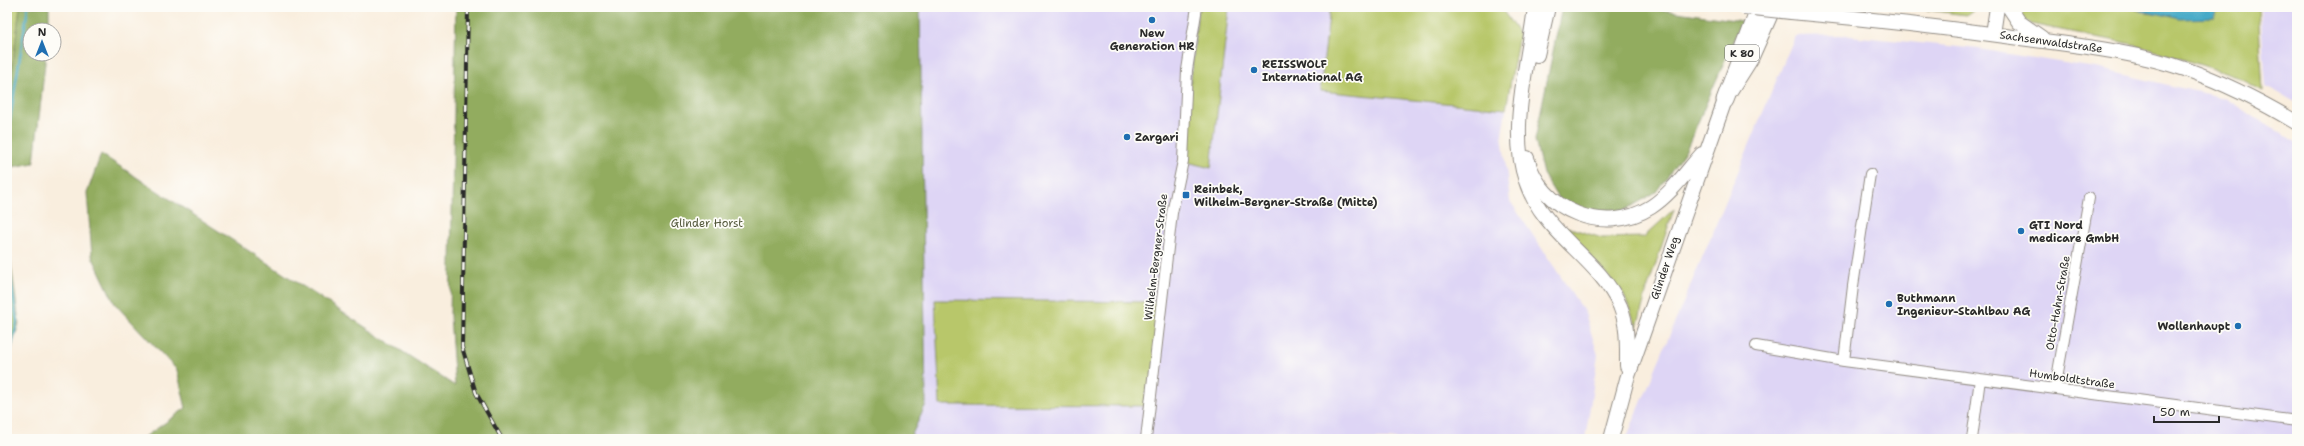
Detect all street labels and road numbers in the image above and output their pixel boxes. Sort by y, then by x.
street label: Sachsenwaldstraße [1999,27,2103,57]
road number: K 80 [1725,45,1759,61]
street label: Wilhelm-Bergner-Straße [1141,193,1171,321]
street label: Glinder Weg [1647,234,1683,302]
street label: Otto-Hahn-Straße [2042,254,2074,352]
street label: Humboldtstraße [2028,366,2116,392]

